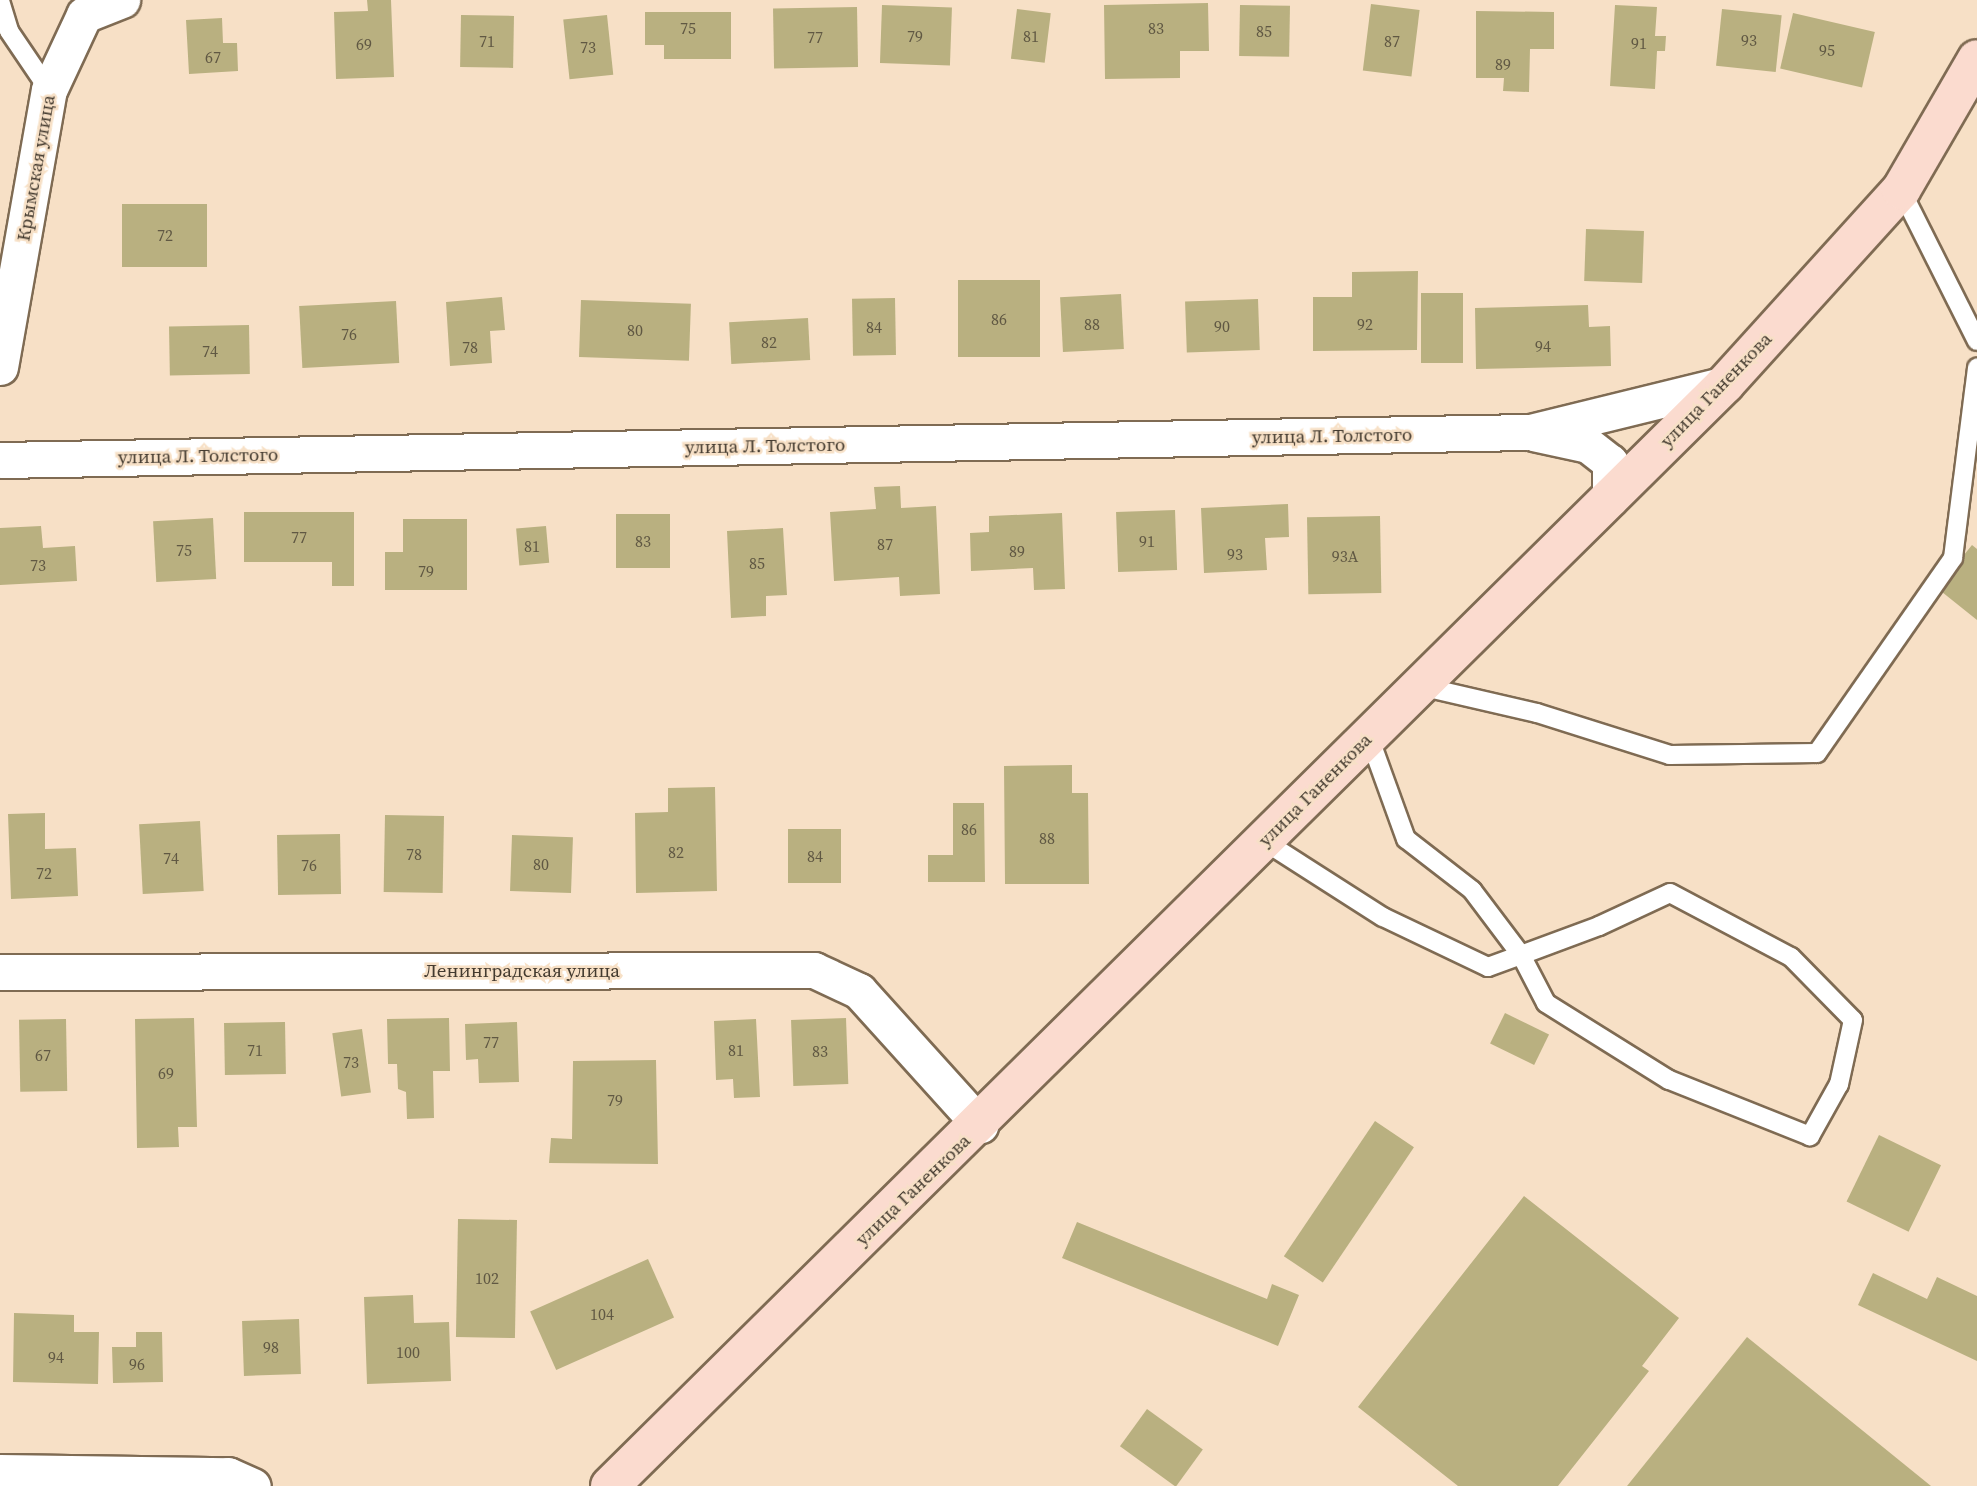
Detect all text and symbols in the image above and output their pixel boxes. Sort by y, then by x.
house number: 75 [680,18,696,38]
house number: 83 [1148,18,1164,38]
house number: 85 [1256,21,1272,41]
house number: 79 [907,26,923,46]
house number: 81 [1023,26,1039,46]
house number: 77 [807,27,823,47]
house number: 93 [1741,30,1757,50]
house number: 71 [479,31,495,51]
house number: 87 [1384,31,1400,51]
house number: 91 [1631,33,1647,53]
house number: 69 [356,34,372,54]
house number: 73 [580,37,596,57]
house number: 95 [1819,40,1835,60]
house number: 67 [205,47,221,67]
house number: 89 [1495,54,1511,74]
street label: Крымская улица [12,93,60,243]
house number: 72 [157,225,173,245]
house number: 86 [991,309,1007,329]
house number: 88 [1084,314,1100,334]
house number: 92 [1357,314,1373,334]
house number: 90 [1214,316,1230,336]
house number: 84 [866,317,882,337]
house number: 80 [627,320,643,340]
house number: 76 [341,324,357,344]
street label: улица Ганенкова [1655,328,1777,452]
house number: 82 [761,332,777,352]
house number: 94 [1535,336,1551,356]
house number: 78 [462,337,478,357]
house number: 74 [202,341,218,361]
street label: улица Л. Толстого [1251,423,1413,449]
street label: улица Л. Толстого [684,433,846,459]
street label: улица Л. Толстого [117,443,279,469]
house number: 77 [291,527,307,547]
house number: 83 [635,531,651,551]
house number: 91 [1139,531,1155,551]
house number: 87 [877,534,893,554]
house number: 81 [524,536,540,556]
house number: 75 [176,540,192,560]
house number: 89 [1009,541,1025,561]
house number: 93 [1227,544,1243,564]
house number: 93А [1332,546,1358,566]
house number: 85 [749,553,765,573]
house number: 73 [30,555,46,575]
house number: 79 [418,561,434,581]
street label: улица Ганенкова [1254,729,1376,851]
house number: 86 [961,819,977,839]
house number: 88 [1039,828,1055,848]
house number: 82 [668,842,684,862]
house number: 78 [406,844,422,864]
house number: 84 [807,846,823,866]
house number: 74 [163,848,179,868]
house number: 80 [533,854,549,874]
house number: 76 [301,855,317,875]
house number: 72 [36,863,52,883]
street label: Ленинградская улица [424,960,620,982]
house number: 77 [483,1032,499,1052]
house number: 71 [247,1040,263,1060]
house number: 81 [728,1040,744,1060]
house number: 83 [812,1041,828,1061]
house number: 67 [35,1045,51,1065]
house number: 73 [343,1052,359,1072]
house number: 69 [158,1063,174,1083]
house number: 79 [607,1090,623,1110]
street label: улица Ганенкова [851,1129,975,1251]
house number: 102 [475,1268,499,1288]
house number: 104 [590,1304,614,1324]
house number: 98 [263,1337,279,1357]
house number: 100 [396,1342,420,1362]
house number: 94 [48,1347,64,1367]
house number: 96 [129,1354,145,1374]

